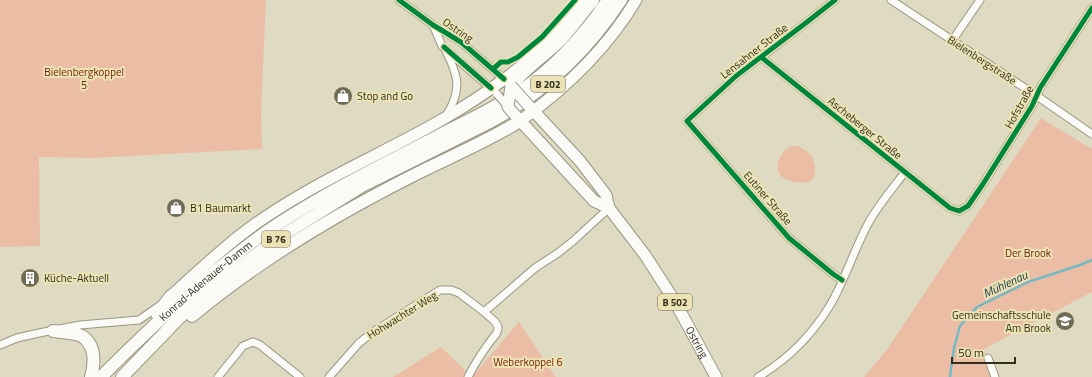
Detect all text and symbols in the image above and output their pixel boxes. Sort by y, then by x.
street label: Ostring [439,14,477,46]
street label: Lensahner Straße [717,19,792,82]
street label: Bielenbergstraße [944,32,1020,89]
park label: Bielenbergkoppel 5 [44,64,124,93]
road number: B 202 [531,76,565,92]
street label: Hofstraße [1001,82,1038,131]
shop icon: Stop and Go [332,85,354,107]
place label: Stop and Go [357,88,413,104]
street label: Ascheberger Straße [824,93,906,163]
street label: Eutiner Straße [740,168,796,229]
shop icon: B1 Baumarkt [165,197,187,219]
place label: B1 Baumarkt [190,200,251,216]
road number: B 76 [262,231,290,247]
street label: Konrad-Adenauer-Damm [155,237,255,325]
park label: Der Brook [1005,245,1052,261]
water label: Mühlenau [980,265,1031,303]
building icon: Küche-Aktuell [19,267,41,289]
place label: Küche-Aktuell [44,270,109,286]
street label: Hohwachter Weg [364,287,440,343]
road number: B 502 [658,294,692,310]
place label: Gemeinschaftsschule Am Brook [952,307,1052,336]
school or university icon: Gemeinschaftsschule Am Brook [1054,310,1076,332]
street label: Ostring [682,323,712,361]
scale bar [952,339,1015,365]
text: 50 m [958,343,984,362]
park label: Weberkoppel 6 [493,354,563,370]

